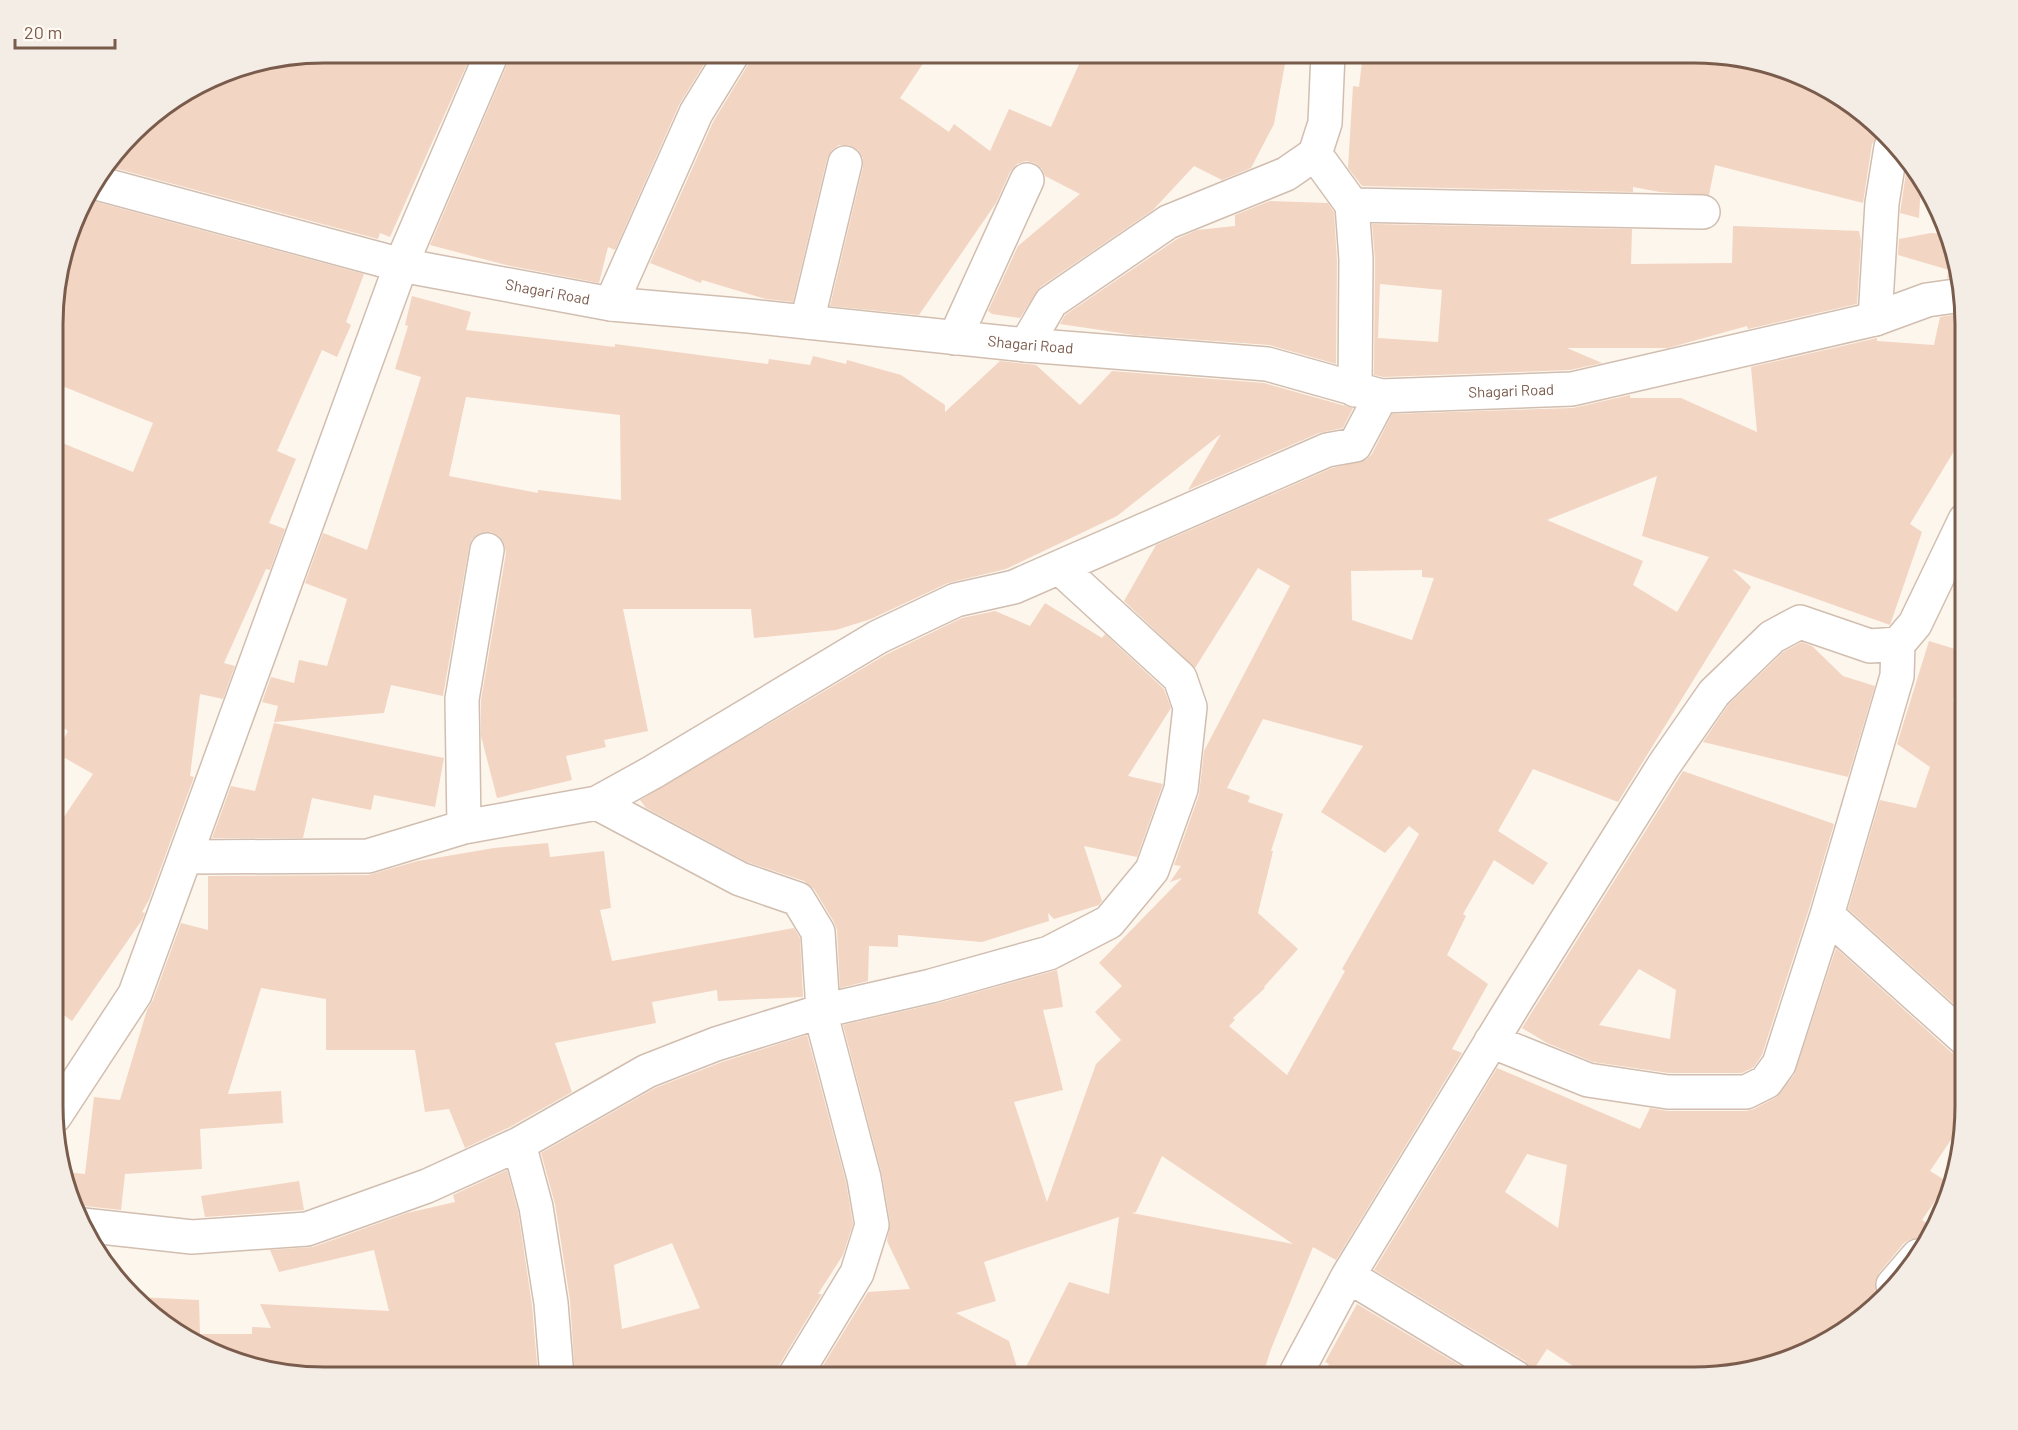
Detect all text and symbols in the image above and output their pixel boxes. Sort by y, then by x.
scale bar [15,12,116,50]
text: 20 m [24,21,62,43]
street label: Shagari Road [504,275,592,308]
street label: Shagari Road [987,331,1074,357]
street label: Shagari Road [1468,380,1554,401]

